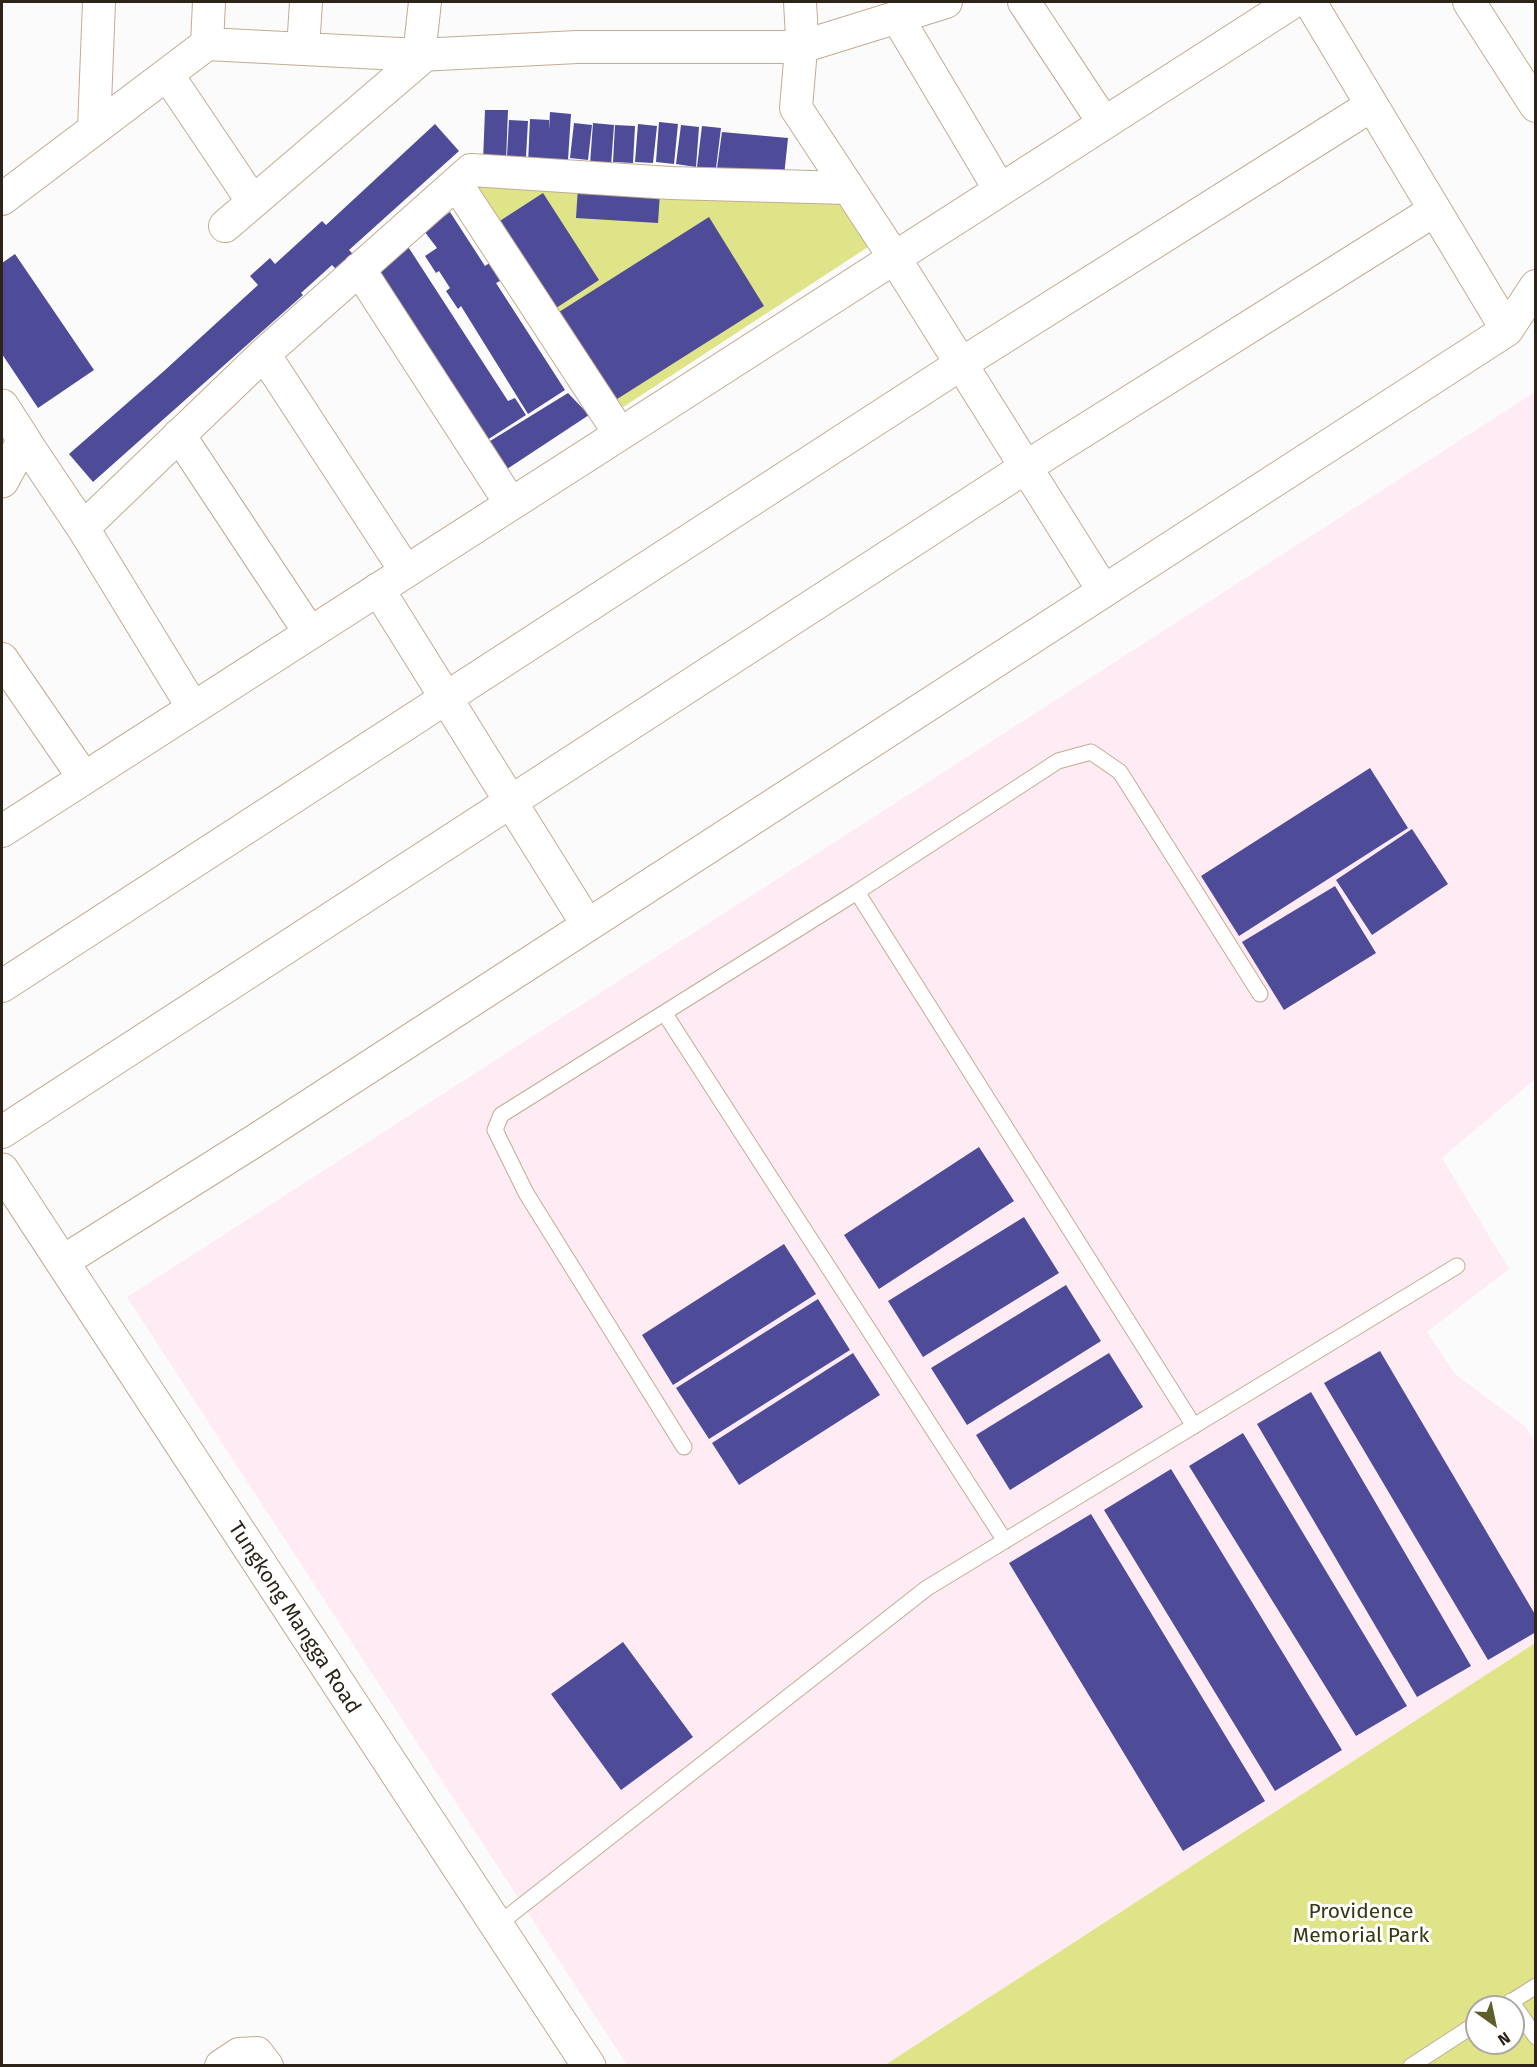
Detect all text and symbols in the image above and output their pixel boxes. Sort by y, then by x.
street label: Tungkong Mangga Road [222,1517,366,1719]
park label: Providence Memorial Park [1293,1899,1429,1949]
north arrow [1465,1995,1525,2055]
text: N [1494,2028,1514,2050]

